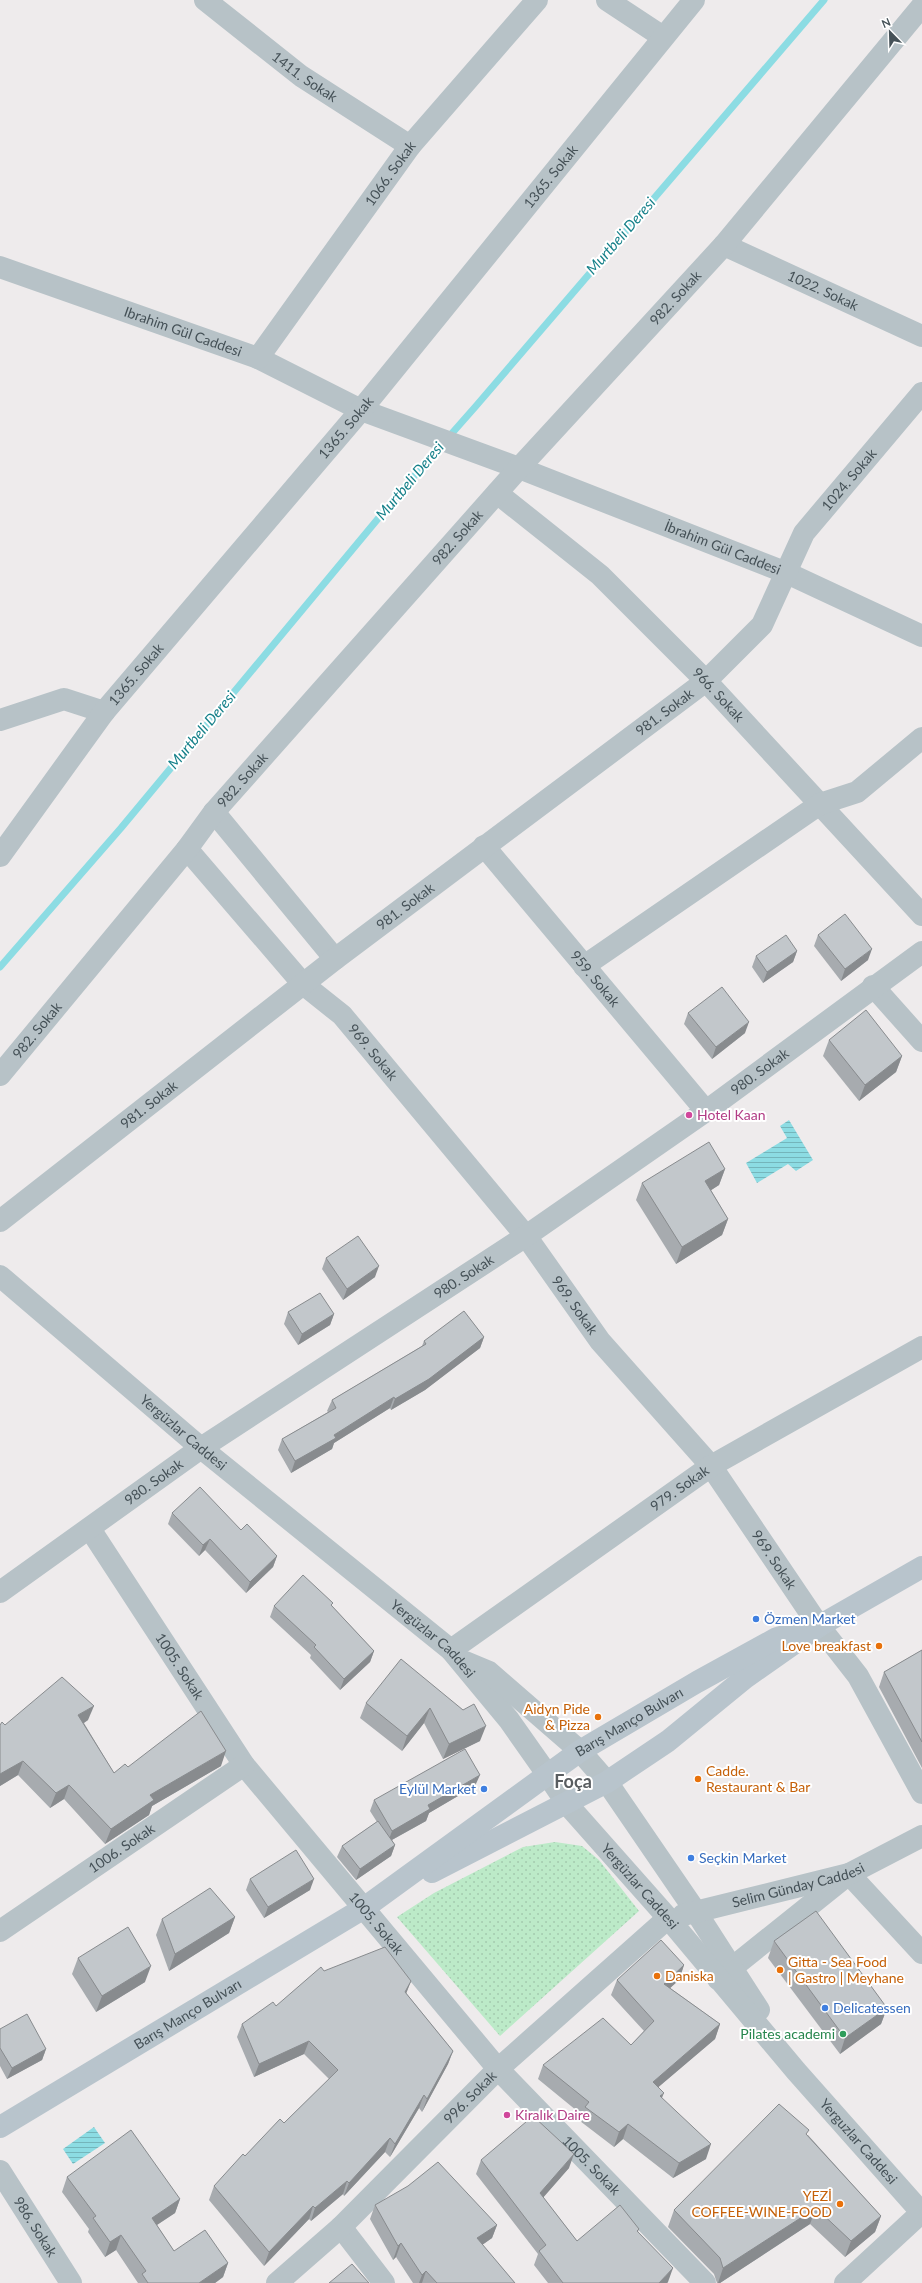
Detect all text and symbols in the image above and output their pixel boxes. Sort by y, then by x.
north arrow [870,12,910,52]
text: N [879,15,892,30]
street label: 1411. Sokak [269,48,342,106]
street label: 1066. Sokak [361,136,419,209]
street label: 1365. Sokak [520,141,581,211]
water label: Murtbeli Deresi [582,193,659,277]
street label: 982. Sokak [646,266,705,328]
street label: 1022. Sokak [785,266,862,314]
street label: Ibrahim Gül Caddesi [122,302,244,360]
street label: 1365. Sokak [314,392,377,462]
water label: Murtbeli Deresi [372,437,447,523]
street label: 1024. Sokak [818,444,880,514]
street label: 982. Sokak [428,505,487,568]
street label: İbrahim Gül Caddesi [662,517,783,578]
street label: 1365. Sokak [104,639,167,709]
street label: 966. Sokak [689,664,749,726]
street label: 981. Sokak [632,684,697,739]
water label: Murtbeli Deresi [164,686,239,772]
street label: 982. Sokak [213,748,272,811]
street label: 981. Sokak [373,878,438,933]
street label: 959. Sokak [567,947,624,1010]
street label: 982. Sokak [8,998,65,1062]
street label: 969. Sokak [345,1020,402,1084]
street label: 980. Sokak [727,1044,792,1098]
street label: 981. Sokak [117,1076,181,1132]
place label: Hotel Kaan [697,1106,766,1123]
marker: Hotel Kaan [684,1110,694,1120]
street label: 980. Sokak [430,1250,497,1302]
street label: 969. Sokak [549,1272,602,1338]
street label: Yergüzlar Caddesi [137,1391,231,1474]
street label: 980. Sokak [121,1454,187,1508]
street label: 979. Sokak [647,1461,713,1514]
street label: 969. Sokak [749,1526,801,1593]
street label: Yergüzlar Caddesi [387,1596,479,1681]
place label: Özmen Market [764,1610,856,1627]
marker: Özmen Market [751,1614,761,1624]
street label: 1005. Sokak [152,1630,208,1703]
place label: Love breakfast [782,1637,871,1654]
marker: Love breakfast [874,1641,884,1651]
street label: Barış Manço Bulvarı [572,1683,686,1760]
place label: Aidyn Pide & Pizza [524,1700,590,1733]
marker: Aidyn Pide & Pizza [593,1712,603,1722]
place label: Cadde. Restaurant & Bar [706,1762,810,1795]
district label: Foça [554,1770,592,1792]
marker: Cadde. Restaurant & Bar [693,1774,703,1784]
place label: Eylül Market [399,1780,476,1797]
marker: Eylül Market [479,1784,489,1794]
street label: 1006. Sokak [85,1819,158,1876]
street label: Yergüzlar Caddesi [598,1840,683,1932]
place label: Seçkin Market [699,1849,786,1866]
marker: Seçkin Market [686,1853,696,1863]
street label: Selim Günday Caddesi [730,1859,867,1911]
street label: 1005. Sokak [346,1888,408,1958]
place label: Gitta - Sea Food | Gastro | Meyhane [788,1953,904,1986]
marker: Gitta - Sea Food | Gastro | Meyhane [775,1965,785,1975]
place label: Daniska [665,1967,714,1984]
marker: Daniska [652,1971,662,1981]
street label: Barış Manço Bulvarı [131,1975,244,2052]
place label: Delicatessen [833,1999,911,2016]
marker: Delicatessen [820,2003,830,2013]
place label: Pilates academi [740,2025,835,2042]
marker: Pilates academi [838,2029,848,2039]
street label: 996. Sokak [440,2066,500,2127]
street label: Yerguzlar Caddesi [816,2095,901,2187]
place label: Kiralık Daire [515,2106,590,2123]
marker: Kiralık Daire [502,2110,512,2120]
street label: 1005. Sokak [559,2132,625,2199]
place label: YEZİ COFFEE-WINE-FOOD [691,2187,832,2220]
street label: 986. Sokak [10,2193,62,2260]
marker: YEZİ COFFEE-WINE-FOOD [835,2199,845,2209]

